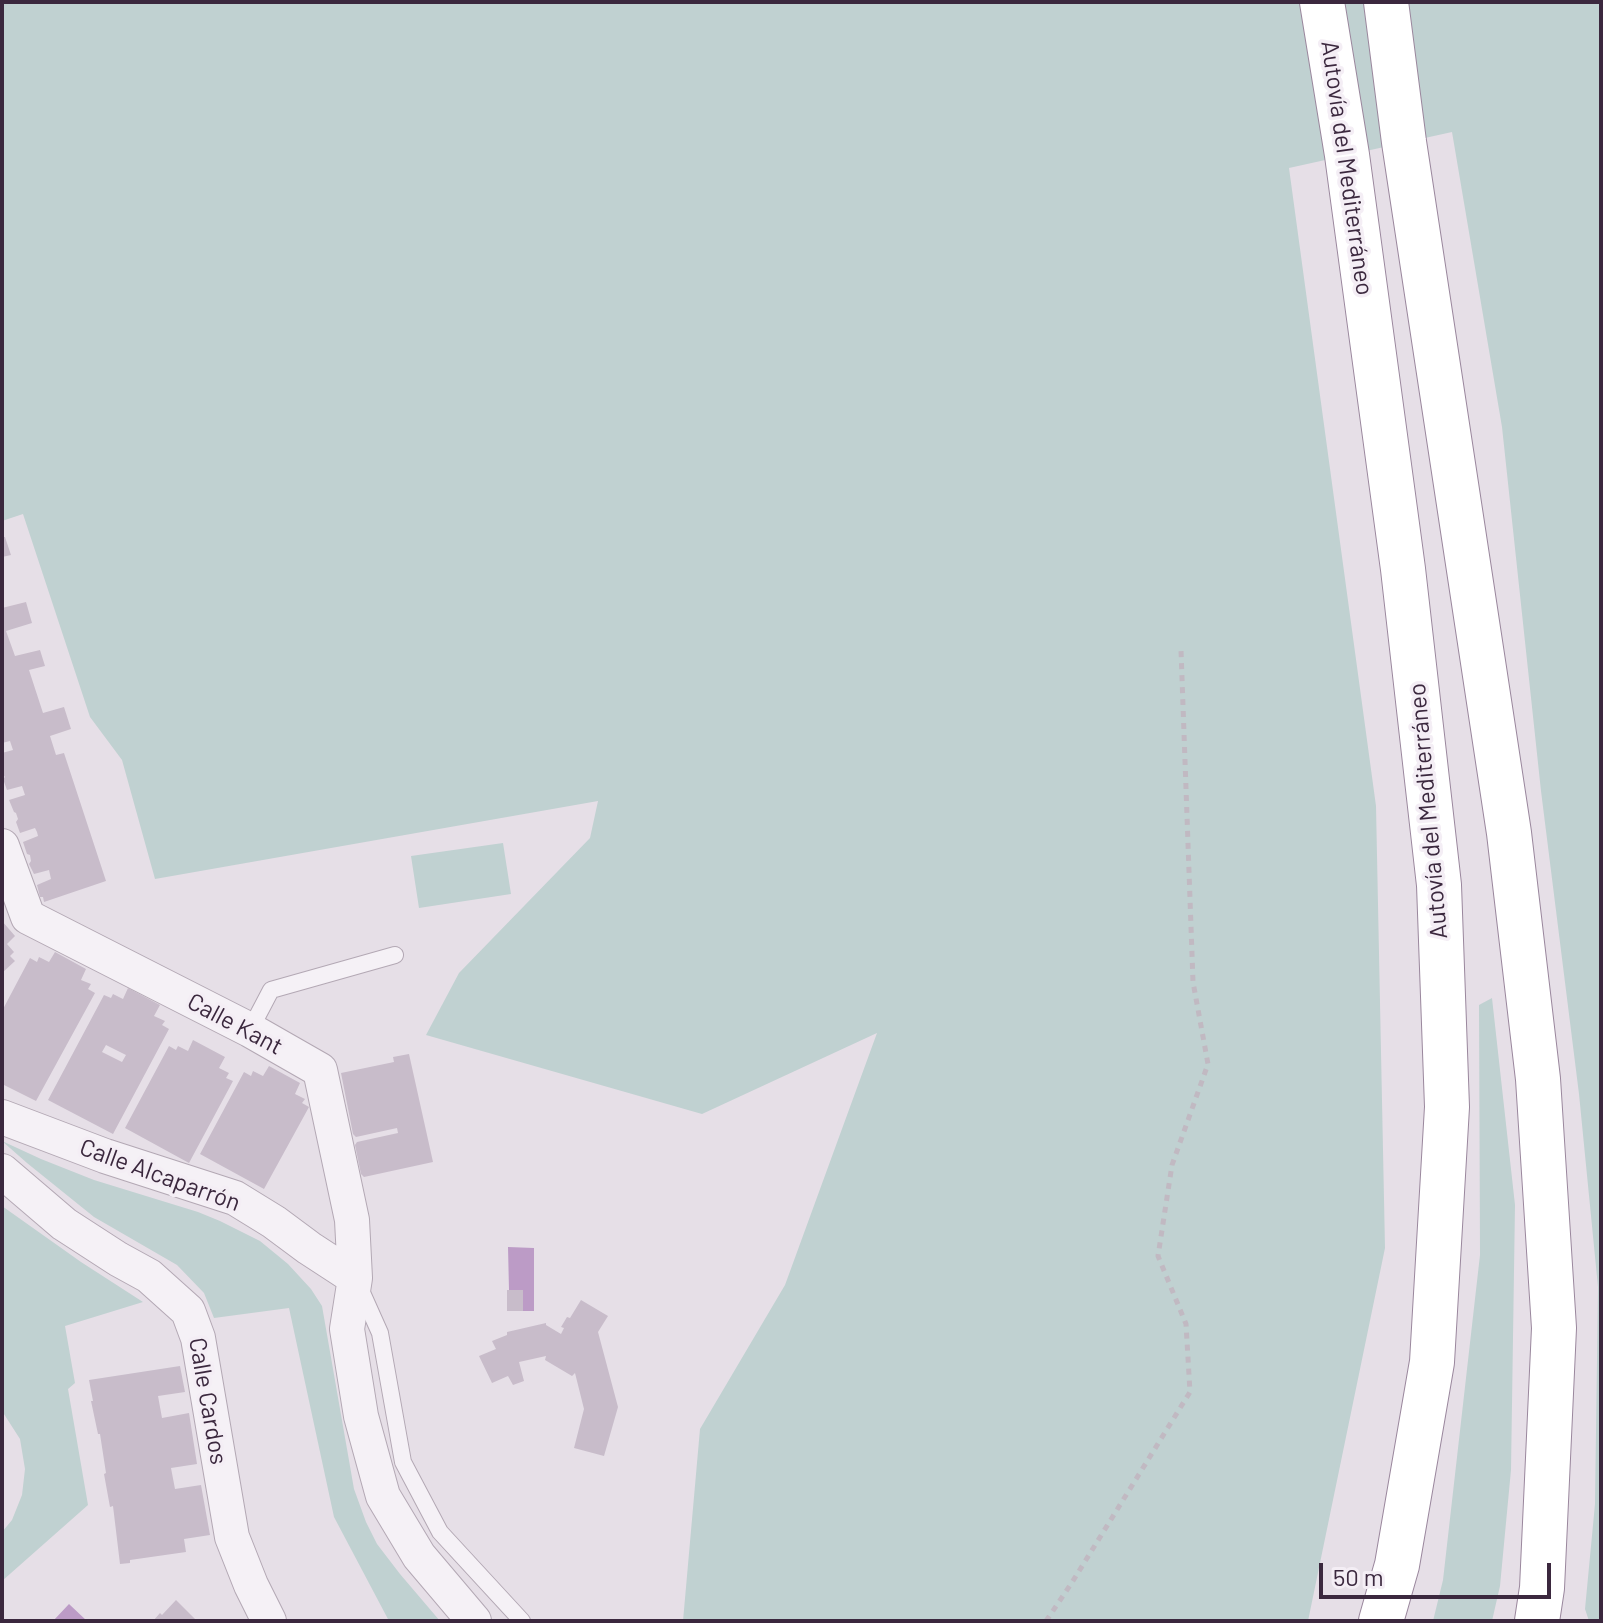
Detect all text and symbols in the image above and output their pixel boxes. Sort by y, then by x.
street label: Autovía del Mediterráneo [1315,39,1379,297]
street label: Autovía del Mediterráneo [1402,682,1454,940]
street label: Calle Kant [182,987,288,1061]
street label: Calle Alcaparrón [76,1133,244,1217]
street label: Calle Cardos [183,1335,233,1467]
scale bar [1323,1547,1555,1597]
text: 50 m [1333,1562,1384,1591]

